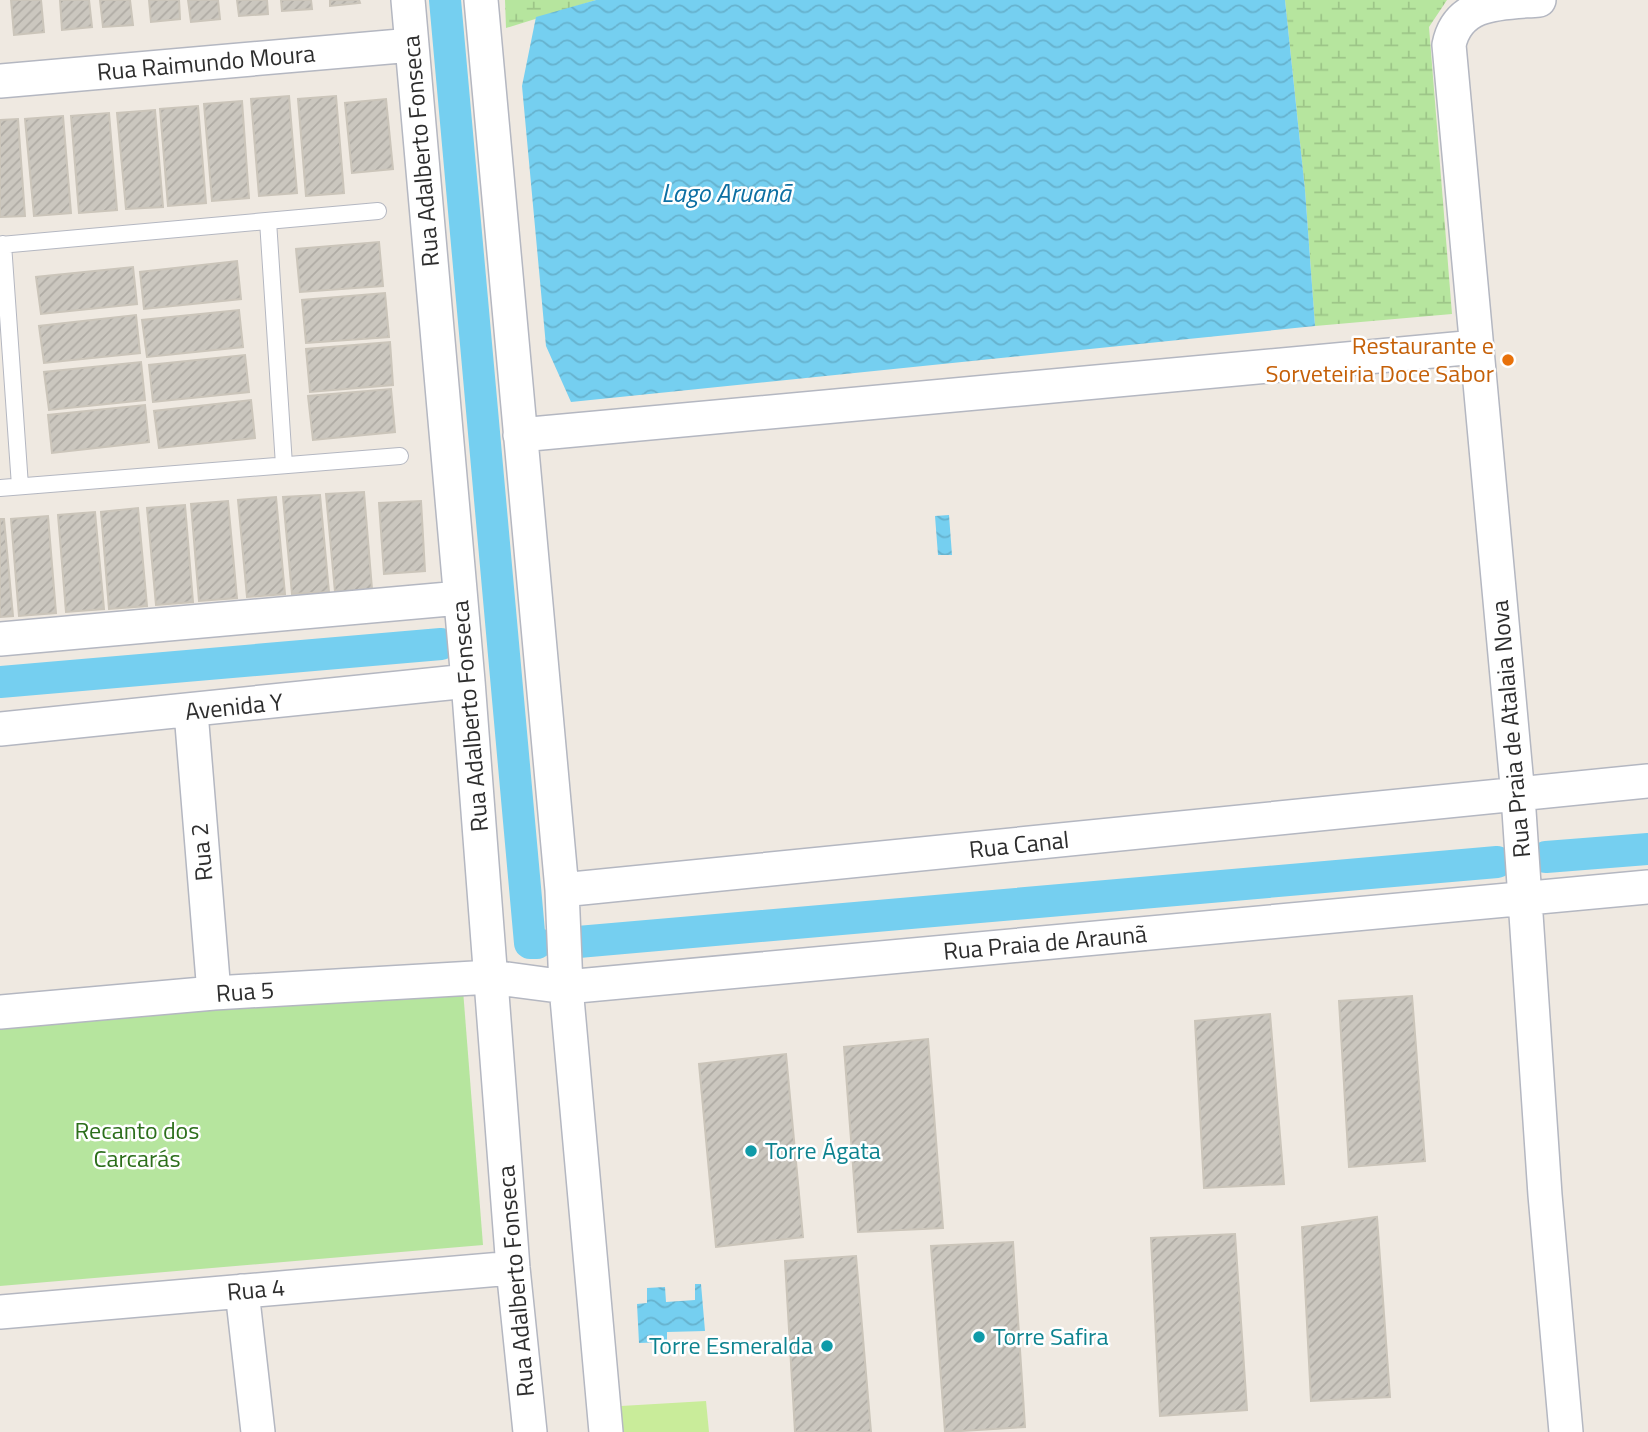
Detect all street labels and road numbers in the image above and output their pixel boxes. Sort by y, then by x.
street label: Rua Adalberto Fonseca [392,34,448,268]
street label: Rua Raimundo Moura [95,35,317,89]
street label: Rua Adalberto Fonseca [441,599,497,833]
street label: Rua Praia de Atalaia Nova [1481,599,1539,859]
street label: Avenida Y [183,683,285,729]
street label: Rua Canal [967,821,1071,867]
street label: Rua 2 [181,822,221,883]
street label: Rua Praia de Araunã [942,915,1148,969]
street label: Rua 5 [215,971,275,1011]
street label: Rua Adalberto Fonseca [487,1164,543,1398]
street label: Rua 4 [225,1269,286,1309]

